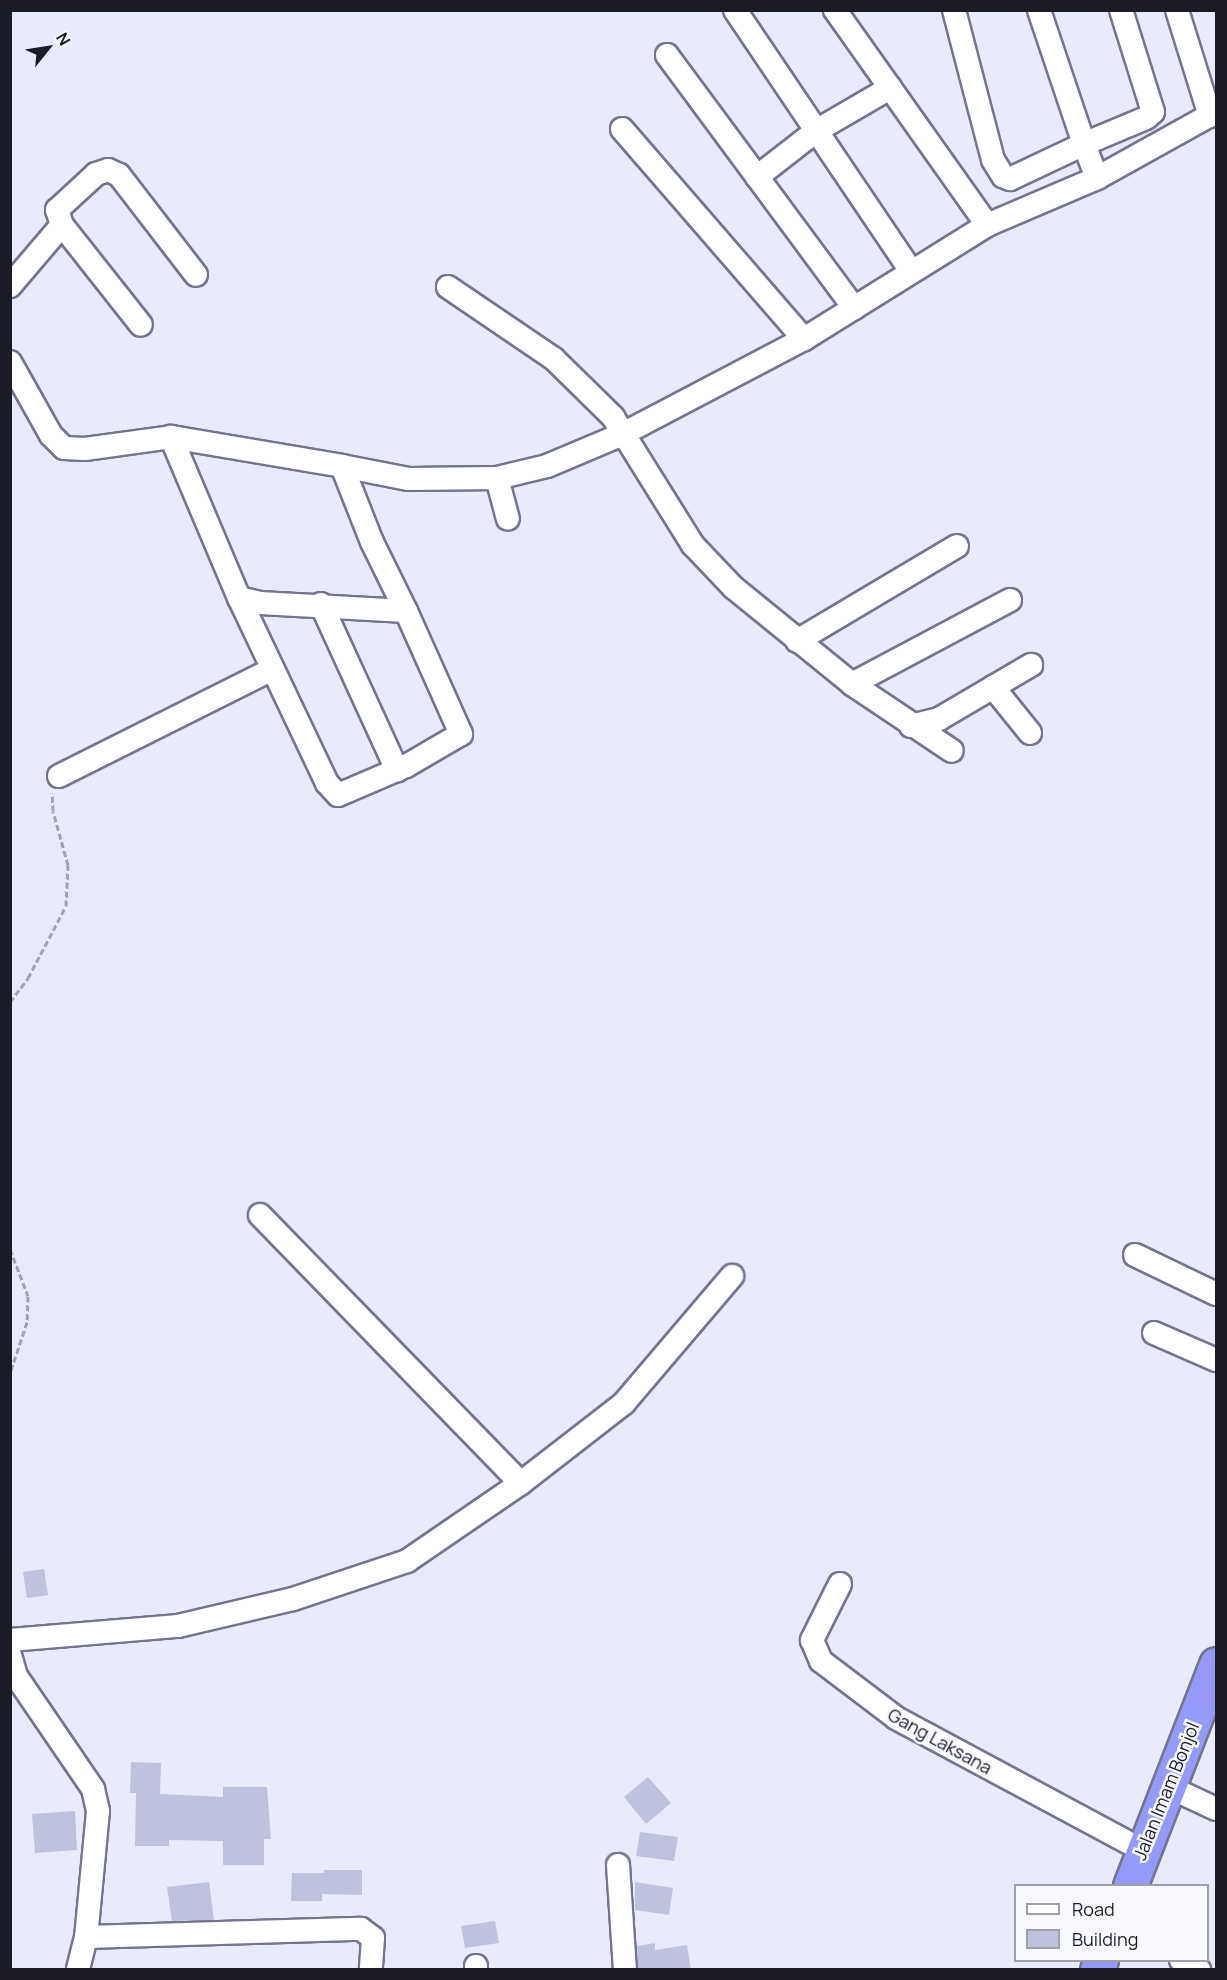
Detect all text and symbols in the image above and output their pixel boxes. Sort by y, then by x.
north arrow [18,18,78,78]
text: N [51,29,76,49]
street label: Gang Laksana [884,1704,996,1778]
street label: Jalan Imam Bonjol [1128,1719,1204,1863]
legend [1014,1884,1209,1962]
text: Road [1072,1897,1115,1921]
text: Building [1072,1927,1138,1951]

